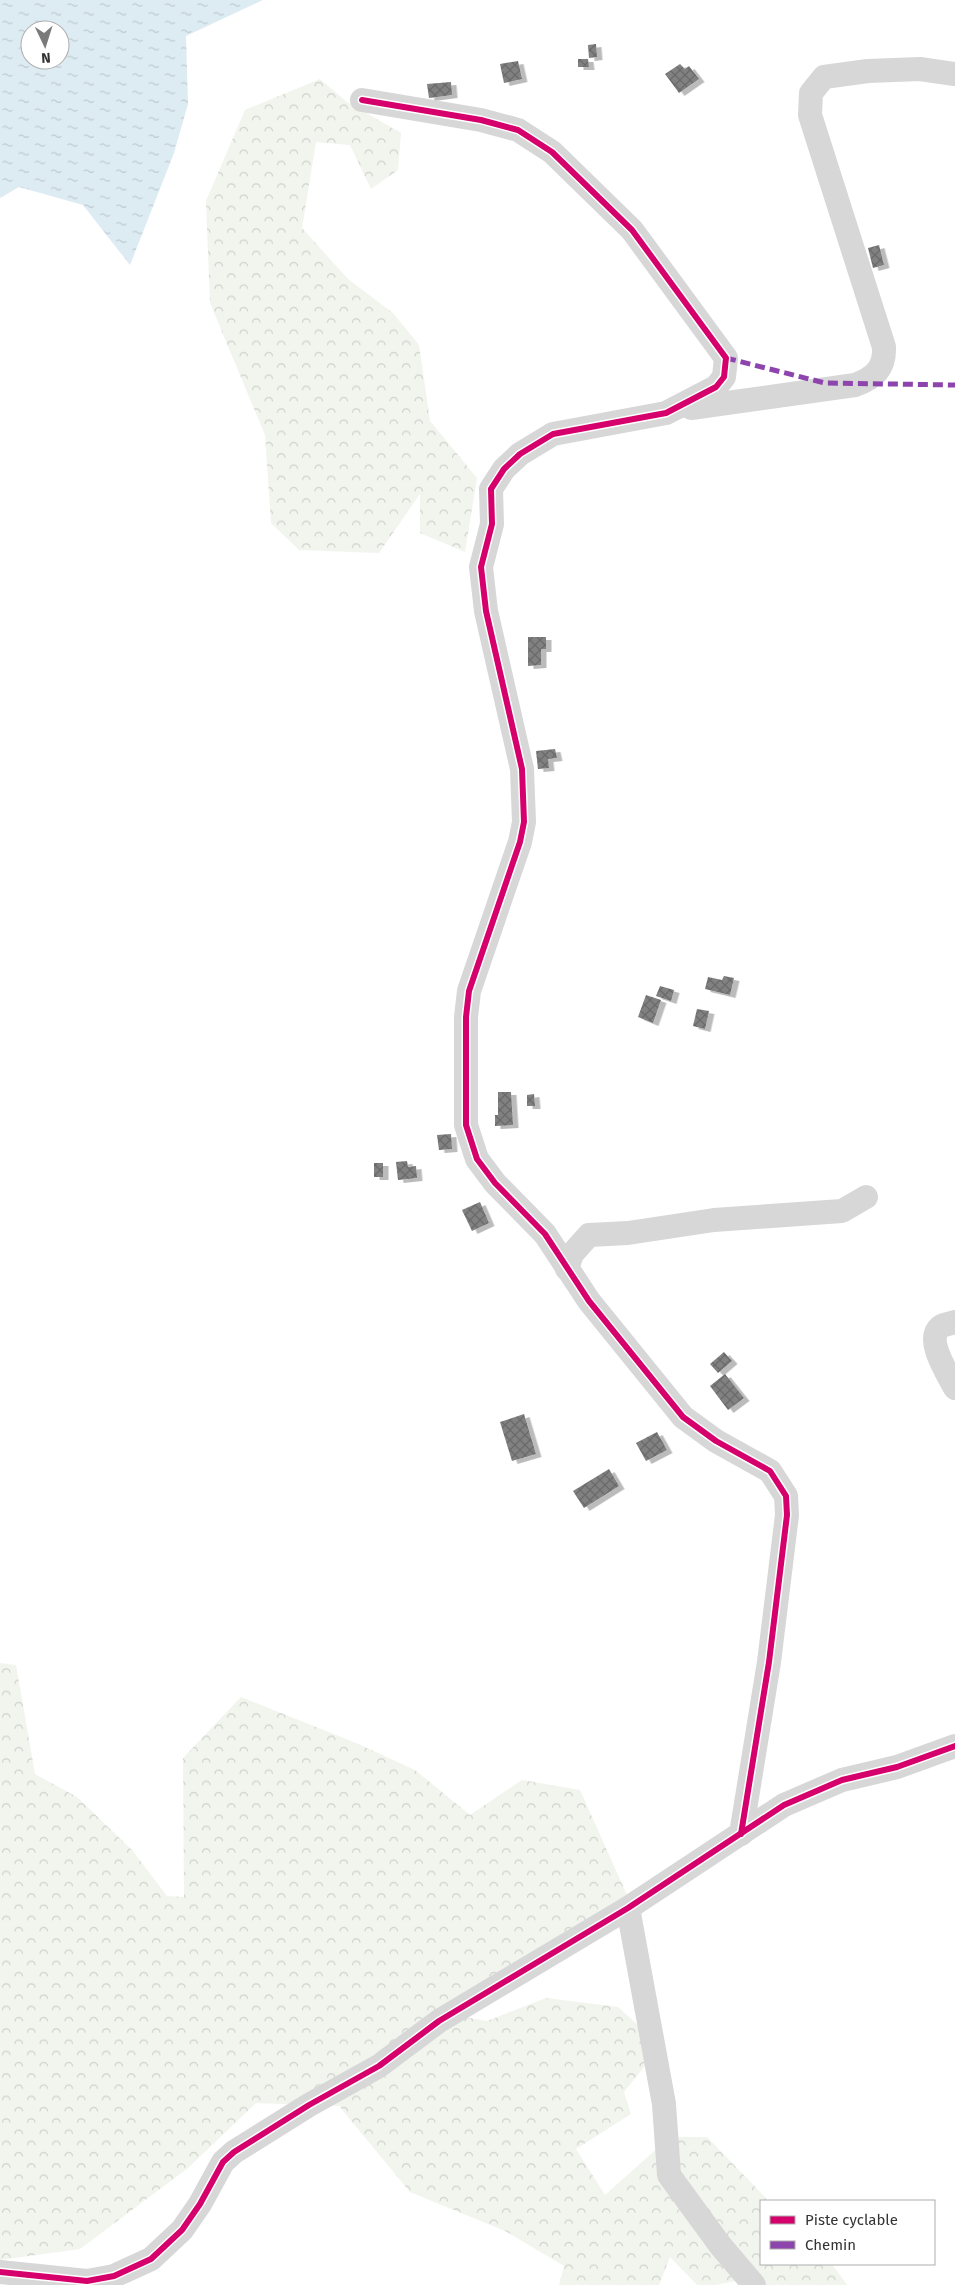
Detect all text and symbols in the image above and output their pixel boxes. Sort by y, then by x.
north arrow [20,20,70,70]
text: N [41,49,51,66]
legend [760,2200,935,2265]
text: Piste cyclable [805,2211,898,2229]
text: Chemin [805,2236,856,2254]

